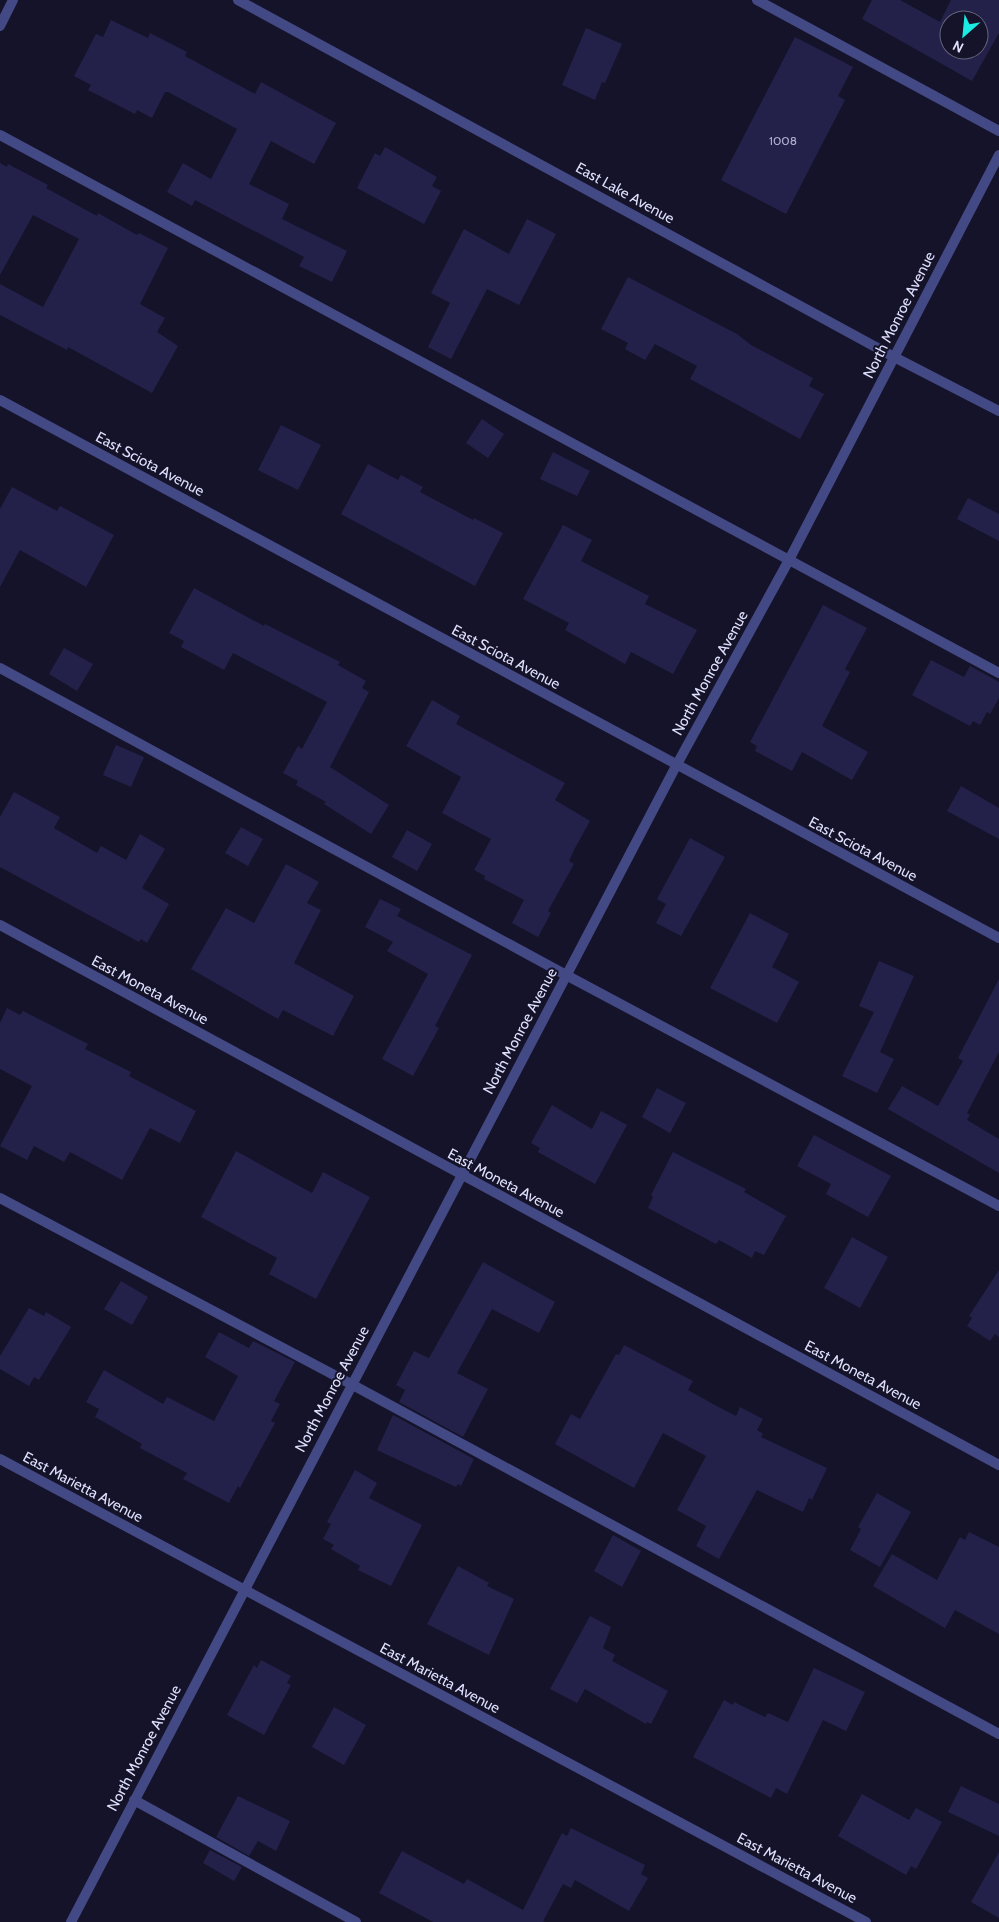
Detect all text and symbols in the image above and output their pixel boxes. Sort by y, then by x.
north arrow [939,10,989,60]
text: N [950,36,967,57]
house number: 1008 [769,133,797,148]
street label: East Lake Avenue [573,158,678,228]
street label: North Monroe Avenue [859,248,939,381]
street label: East Sciota Avenue [93,428,208,500]
street label: North Monroe Avenue [668,607,752,739]
street label: East Sciota Avenue [449,621,564,693]
street label: East Sciota Avenue [806,813,921,885]
street label: East Moneta Avenue [89,952,212,1029]
street label: North Monroe Avenue [479,965,561,1097]
street label: East Moneta Avenue [445,1145,568,1222]
street label: North Monroe Avenue [291,1323,373,1455]
street label: East Moneta Avenue [802,1337,925,1414]
street label: East Marietta Avenue [20,1448,146,1526]
street label: East Marietta Avenue [377,1639,503,1717]
street label: North Monroe Avenue [103,1682,185,1814]
street label: East Marietta Avenue [734,1829,860,1907]

